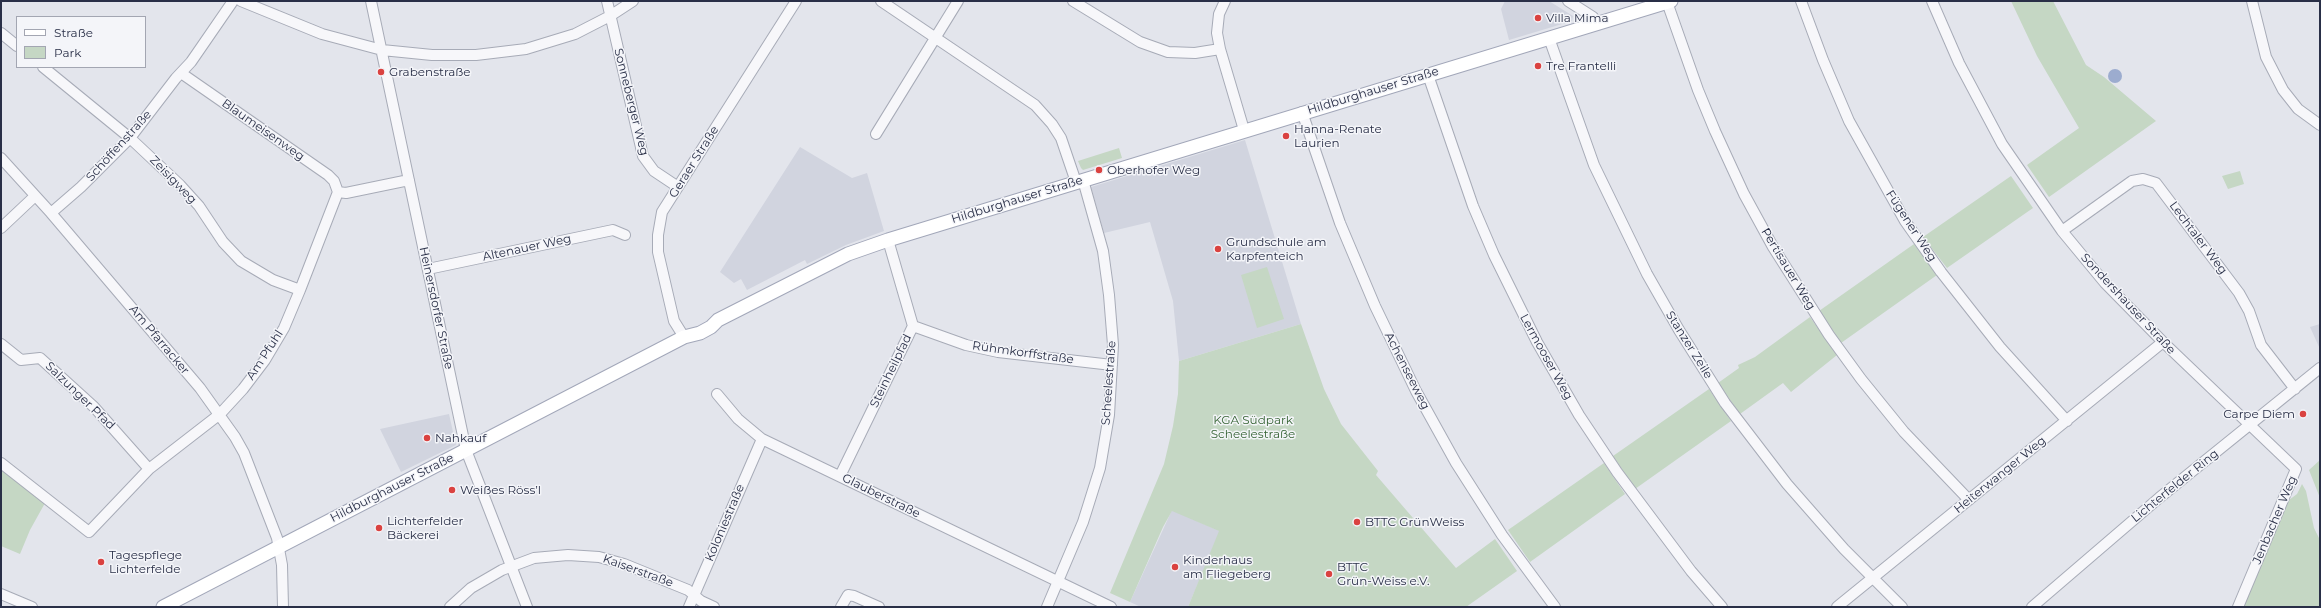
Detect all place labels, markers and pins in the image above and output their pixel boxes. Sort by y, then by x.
place label: Villa Mima [1546,11,1609,25]
marker: Villa Mima [1533,13,1543,23]
place label: Tre Frantelli [1546,59,1616,73]
marker: Tre Frantelli [1533,61,1543,71]
place label: Grabenstraße [389,65,471,79]
marker: Grabenstraße [376,67,386,77]
place label: Hanna-Renate Laurien [1294,122,1382,150]
marker: Hanna-Renate Laurien [1281,131,1291,141]
place label: Oberhofer Weg [1107,163,1200,177]
marker: Oberhofer Weg [1094,165,1104,175]
place label: Grundschule am Karpfenteich [1226,235,1327,263]
marker: Grundschule am Karpfenteich [1213,244,1223,254]
place label: Carpe Diem [2223,407,2295,421]
marker: Carpe Diem [2298,409,2308,419]
place label: Nahkauf [435,431,486,445]
marker: Nahkauf [422,433,432,443]
place label: Weißes Röss’l [460,483,541,497]
marker: Weißes Röss’l [447,485,457,495]
place label: Lichterfelder Bäckerei [387,514,463,542]
place label: BTTC GrünWeiss [1365,515,1464,529]
marker: BTTC GrünWeiss [1352,517,1362,527]
marker: Lichterfelder Bäckerei [374,523,384,533]
place label: Tagespflege Lichterfelde [109,548,182,576]
place label: Kinderhaus am Fliegeberg [1183,553,1271,581]
marker: Tagespflege Lichterfelde [96,557,106,567]
place label: BTTC Grün-Weiss e.V. [1337,560,1429,588]
marker: Kinderhaus am Fliegeberg [1170,562,1180,572]
marker: BTTC Grün-Weiss e.V. [1324,569,1334,579]

